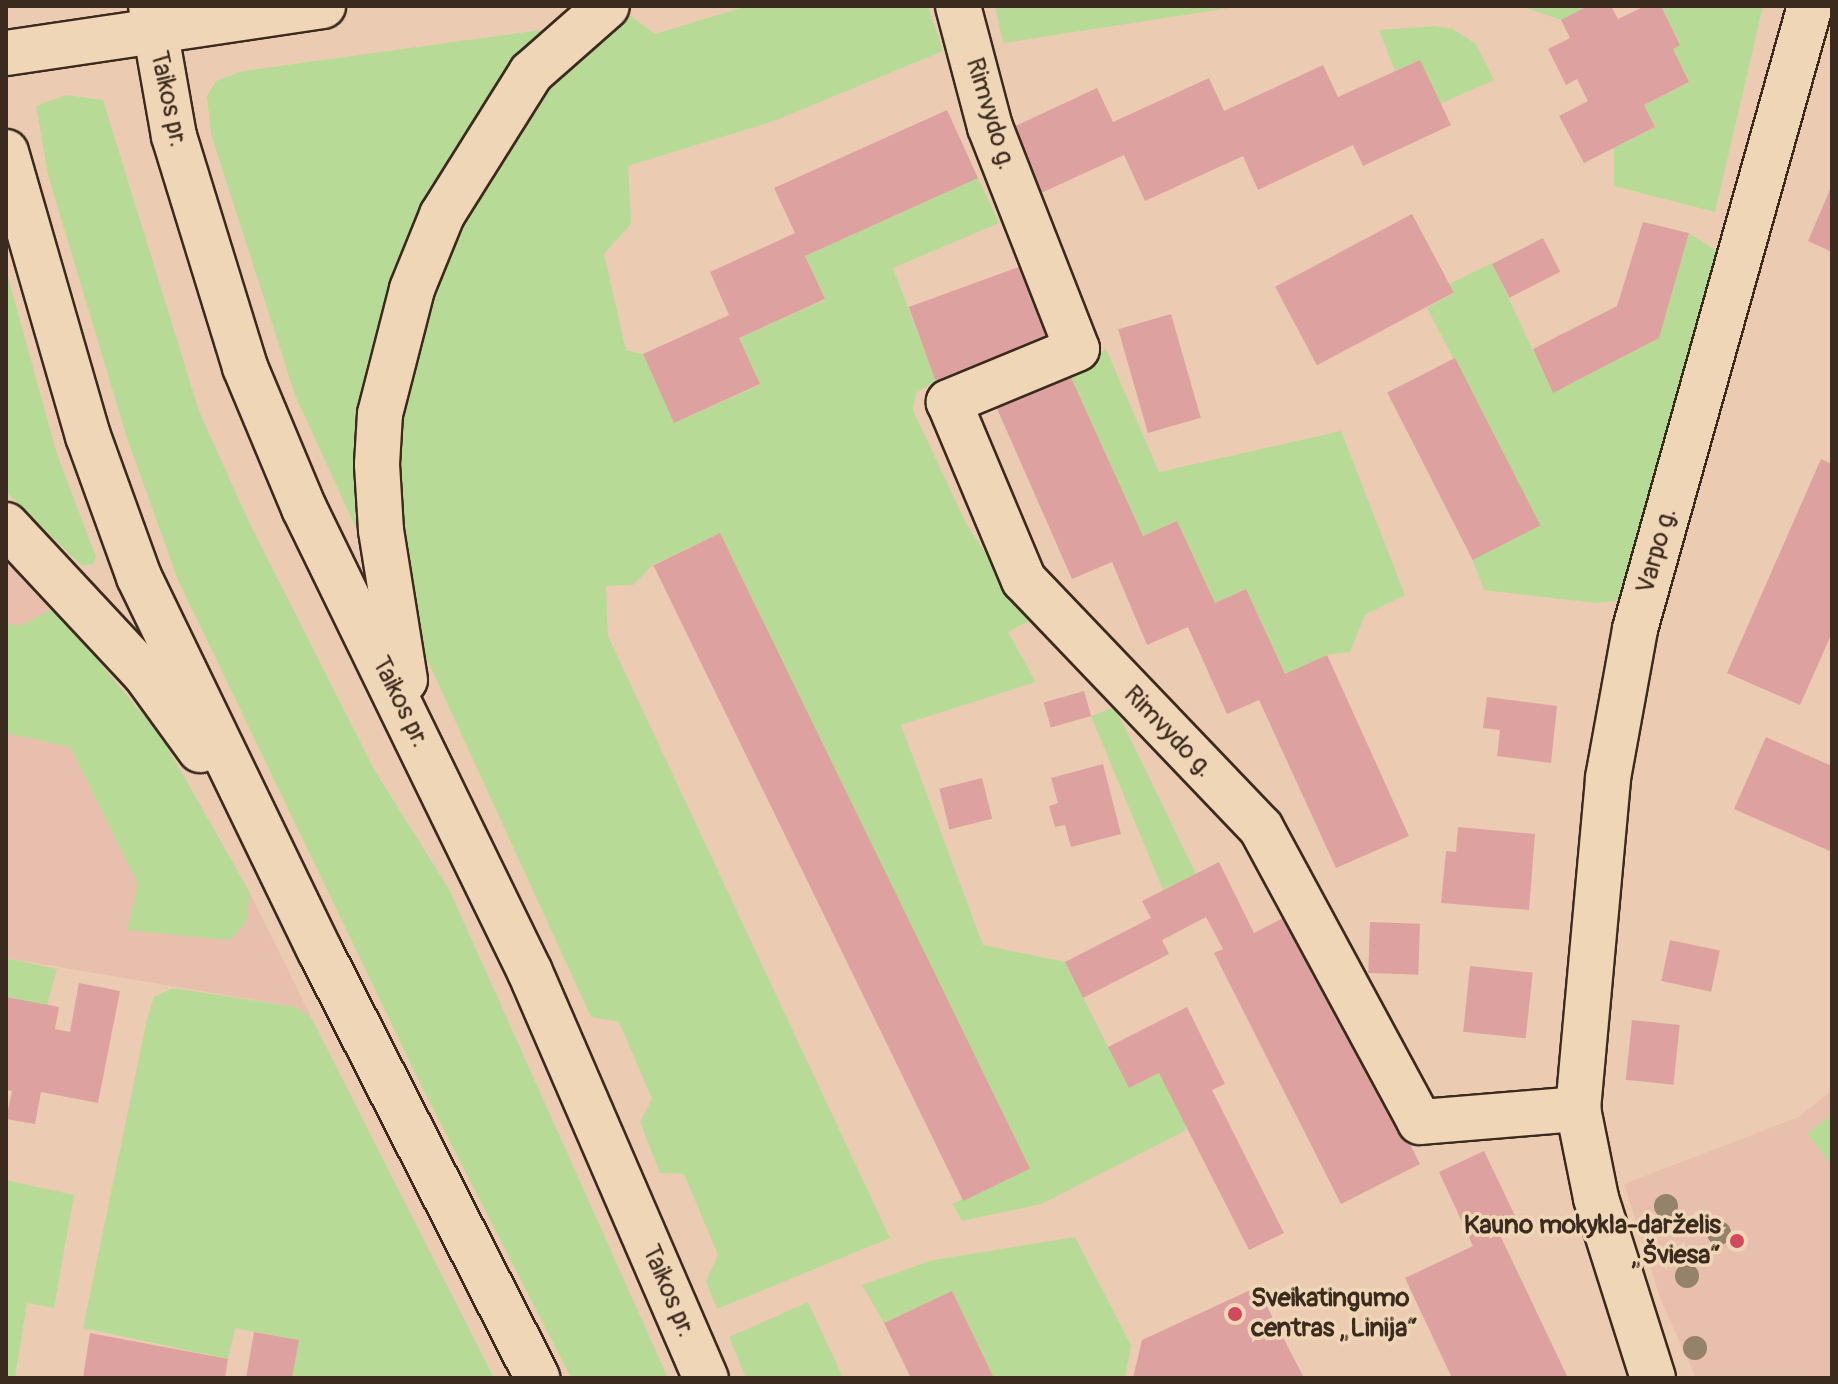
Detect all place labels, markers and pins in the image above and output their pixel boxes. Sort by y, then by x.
place label: Kauno mokykla-darželis „Šviesa“ [1464,1210,1721,1272]
marker: Kauno mokykla-darželis „Šviesa“ [1728,1232,1746,1250]
place label: Sveikatingumo centras „Linija“ [1251,1283,1418,1344]
marker: Sveikatingumo centras „Linija“ [1226,1305,1244,1323]

